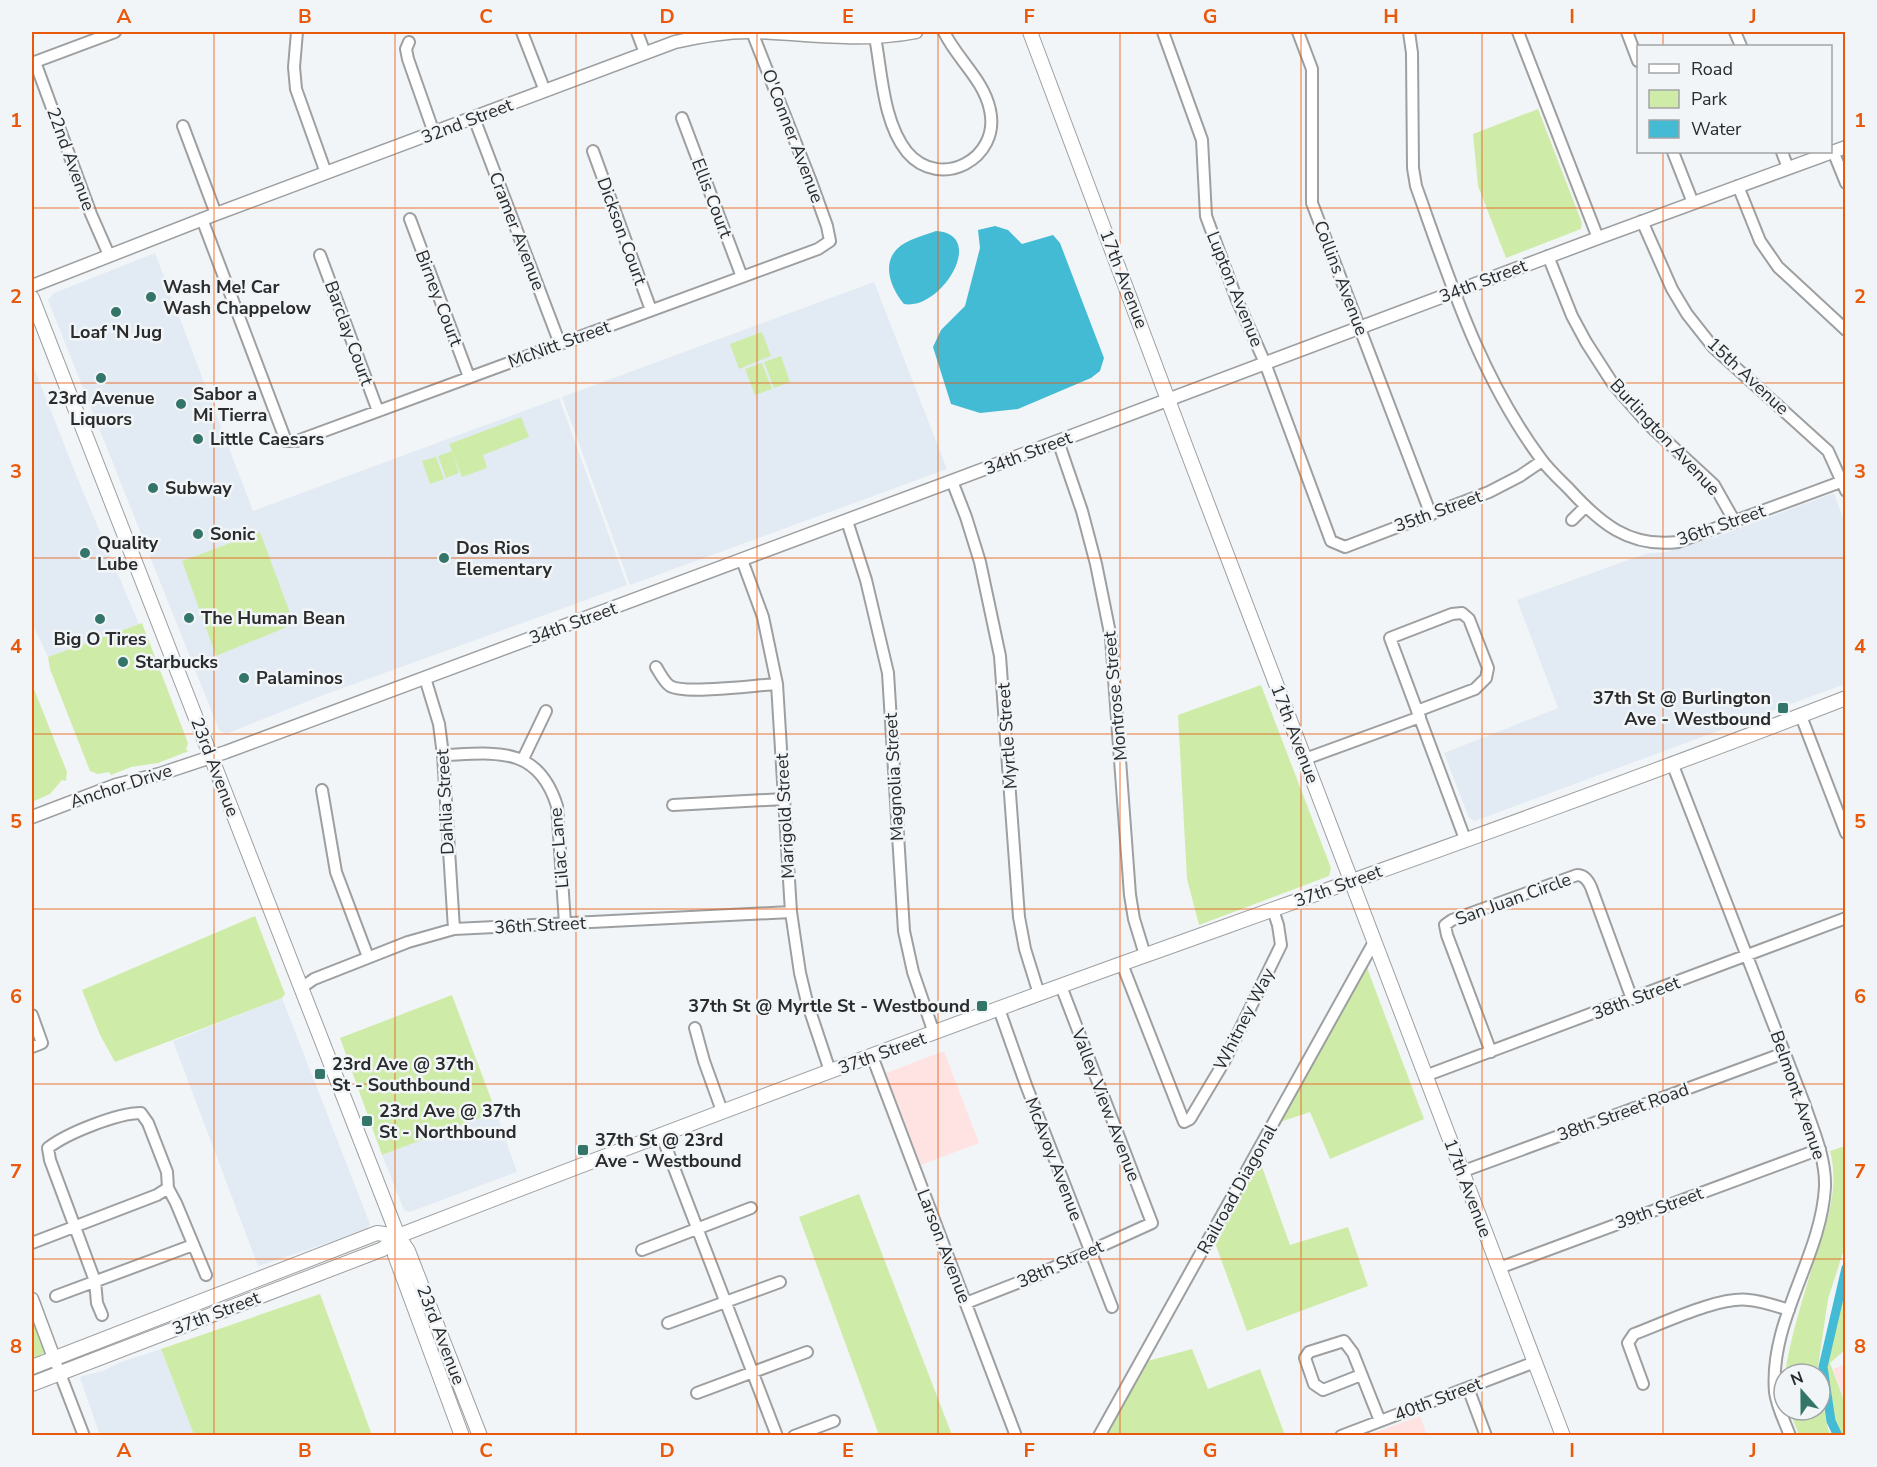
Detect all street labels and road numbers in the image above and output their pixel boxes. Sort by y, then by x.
street label: O'Conner Avenue [756,66,830,206]
street label: 32nd Street [418,92,517,149]
street label: 22nd Avenue [41,104,101,214]
street label: Ellis Court [686,155,738,242]
street label: Cramer Avenue [483,168,551,294]
street label: Dickson Court [591,174,653,289]
street label: Collins Avenue [1308,217,1374,339]
street label: 17th Avenue [1094,226,1154,332]
street label: Lupton Avenue [1201,228,1269,350]
street label: Birney Court [410,246,469,350]
street label: 34th Street [1436,253,1531,309]
street label: Barclay Court [319,277,379,389]
street label: McNitt Street [504,314,614,374]
street label: 15th Avenue [1702,332,1794,420]
street label: Burlington Avenue [1605,373,1725,501]
street label: 34th Street [981,425,1076,481]
street label: 35th Street [1391,484,1486,538]
street label: 36th Street [1674,498,1769,551]
street label: 34th Street [526,596,621,650]
street label: Montrose Street [1097,629,1133,762]
street label: Myrtle Street [991,681,1023,790]
street label: 17th Avenue [1265,681,1325,787]
street label: Magnolia Street [879,712,909,842]
street label: 23rd Avenue [185,714,245,820]
street label: Dahlia Street [430,748,460,856]
street label: Marigold Street [770,752,800,879]
street label: Anchor Drive [67,758,175,814]
street label: Lilac Lane [544,807,574,889]
street label: 37th Street [1291,859,1386,913]
street label: San Juan Circle [1452,867,1574,931]
street label: 36th Street [493,911,587,939]
street label: Whitney Way [1208,963,1280,1074]
street label: 38th Street [1589,970,1684,1026]
street label: Valley View Avenue [1065,1024,1146,1185]
street label: 37th Street [835,1026,930,1080]
street label: Belmont Avenue [1765,1027,1831,1163]
street label: 38th Street Road [1554,1077,1692,1147]
street label: McAvoy Avenue [1019,1094,1089,1224]
street label: Railroad Diagonal [1191,1119,1283,1258]
street label: 17th Avenue [1438,1135,1498,1241]
street label: 39th Street [1612,1181,1707,1235]
street label: Larson Avenue [911,1185,977,1307]
street label: 38th Street [1013,1234,1107,1294]
street label: 23rd Avenue [411,1282,471,1388]
street label: 37th Street [169,1285,264,1341]
street label: 40th Street [1391,1371,1486,1427]

